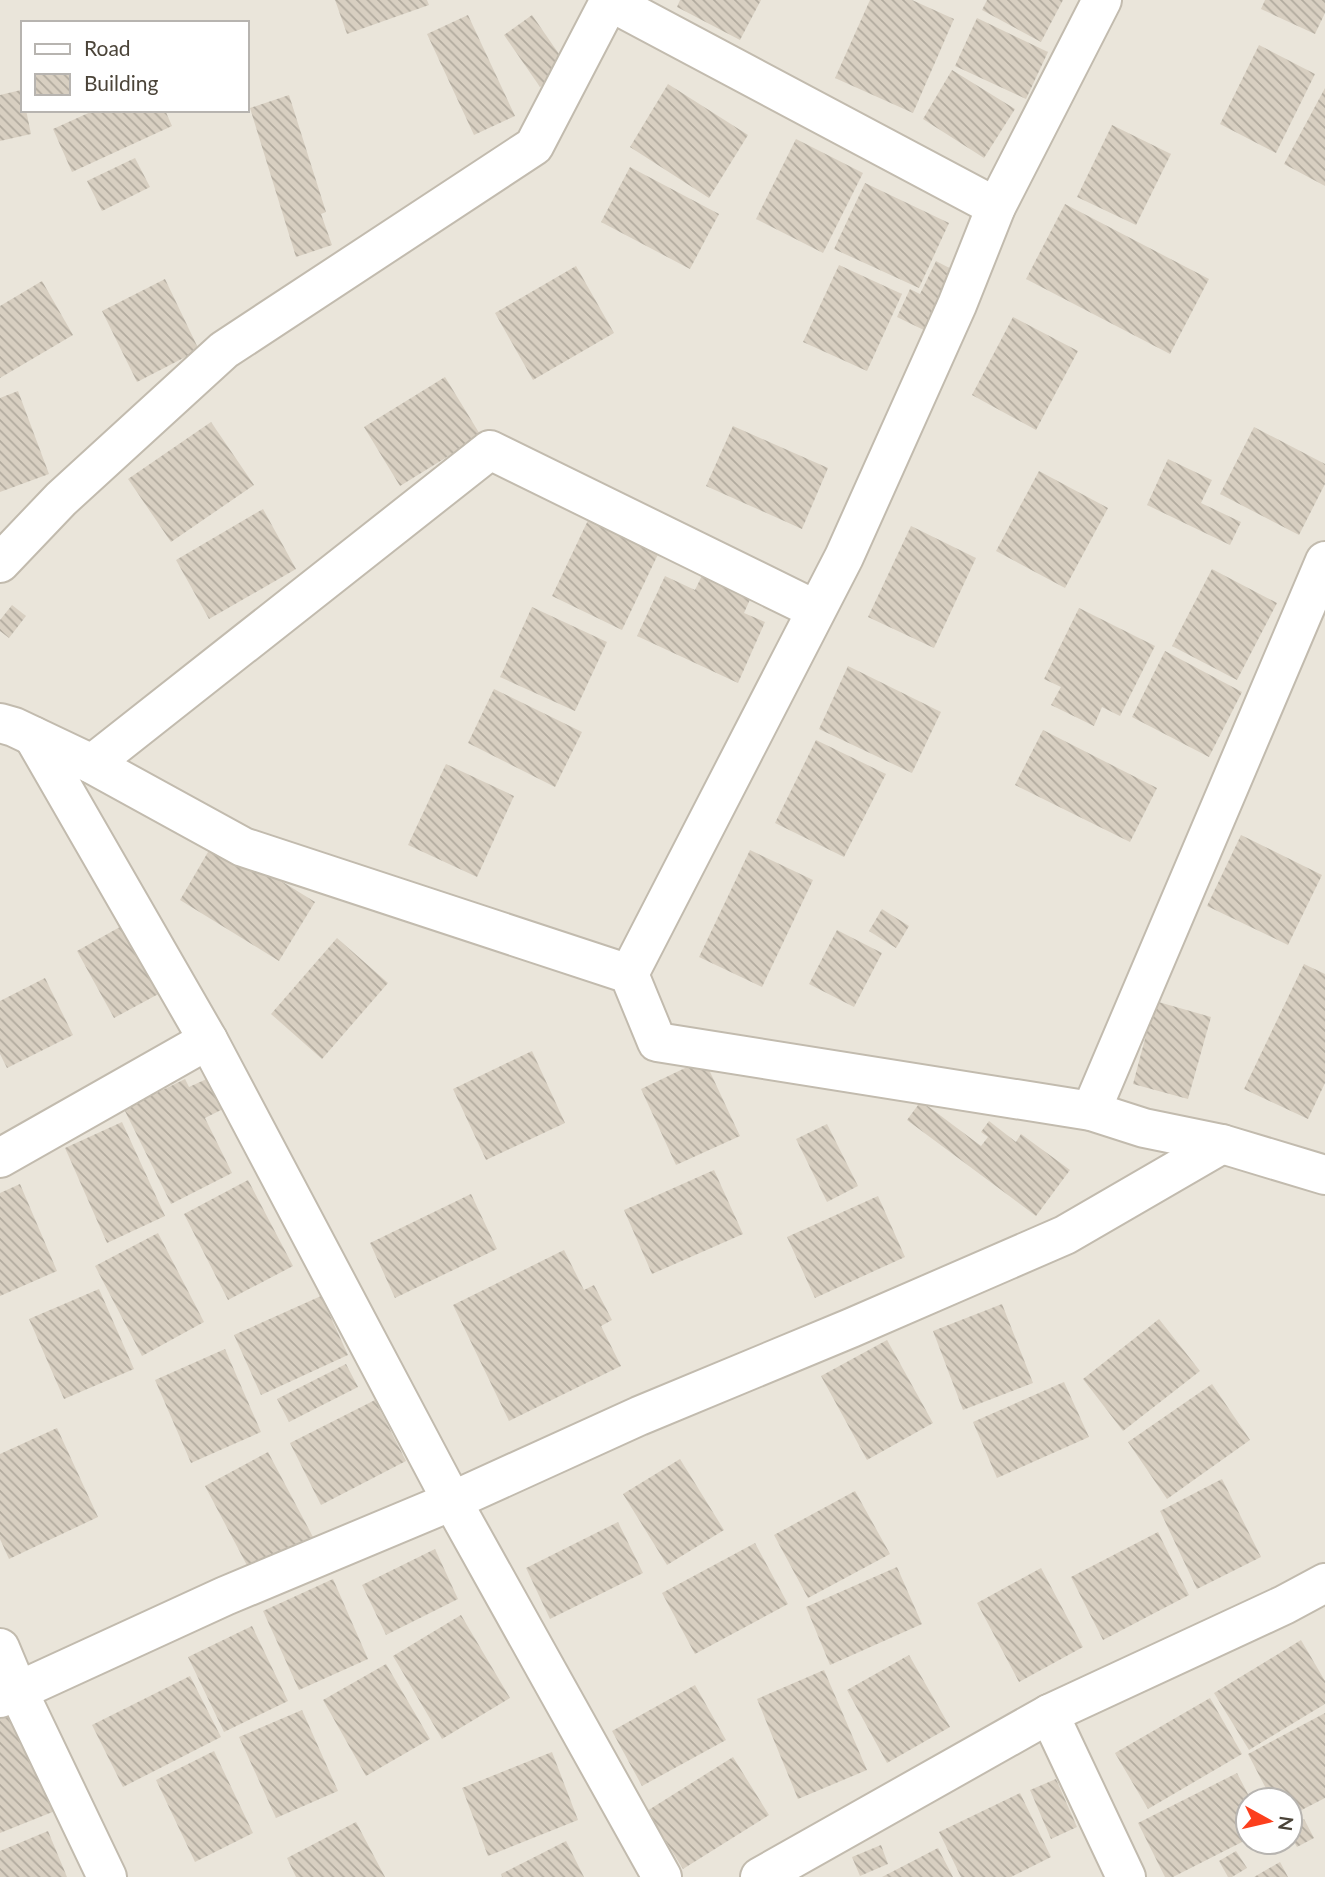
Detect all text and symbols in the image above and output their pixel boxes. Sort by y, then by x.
legend [21,21,248,112]
text: Road [84,35,131,60]
text: Building [84,70,159,95]
north arrow [1234,1786,1304,1856]
text: N [1274,1815,1299,1832]

